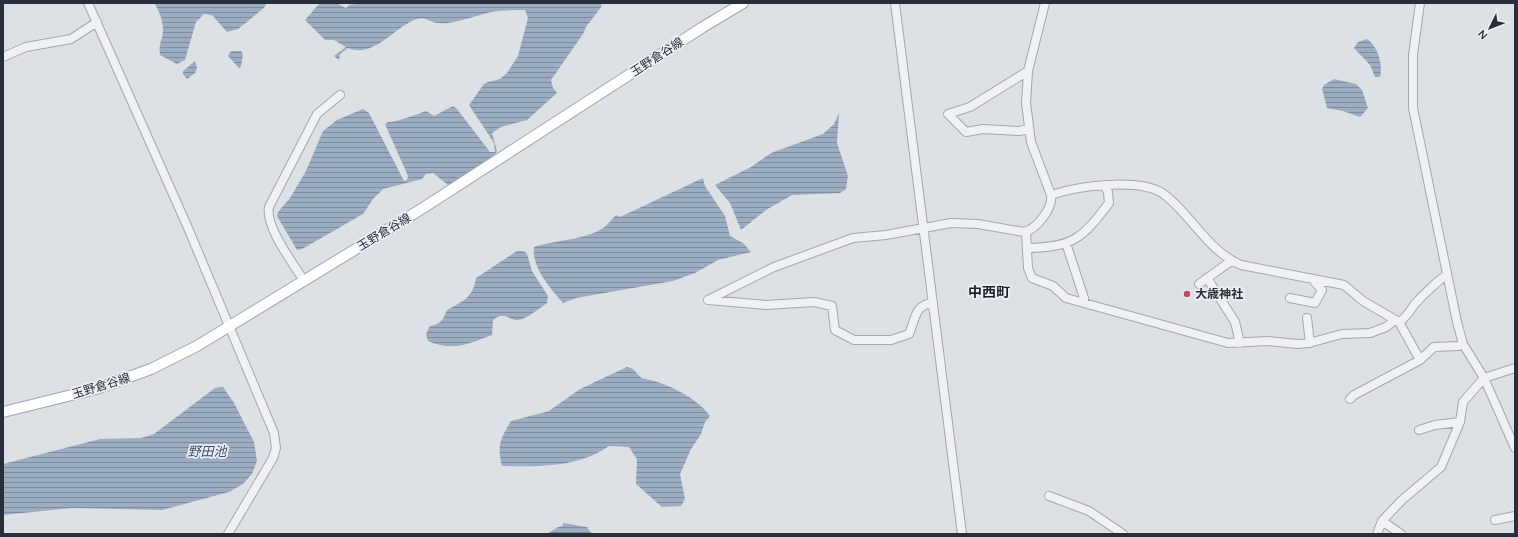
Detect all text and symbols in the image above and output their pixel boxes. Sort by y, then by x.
north arrow [1470,8,1510,48]
text: N [1475,27,1491,43]
street label: 玉野倉谷線 [627,34,686,79]
street label: 玉野倉谷線 [354,210,413,253]
district label: 中西町 [968,283,1010,301]
place label: 大歳神社 [1195,286,1243,301]
marker: 大歳神社 [1182,289,1192,299]
street label: 玉野倉谷線 [70,370,132,401]
water label: 野田池 [187,443,228,459]

